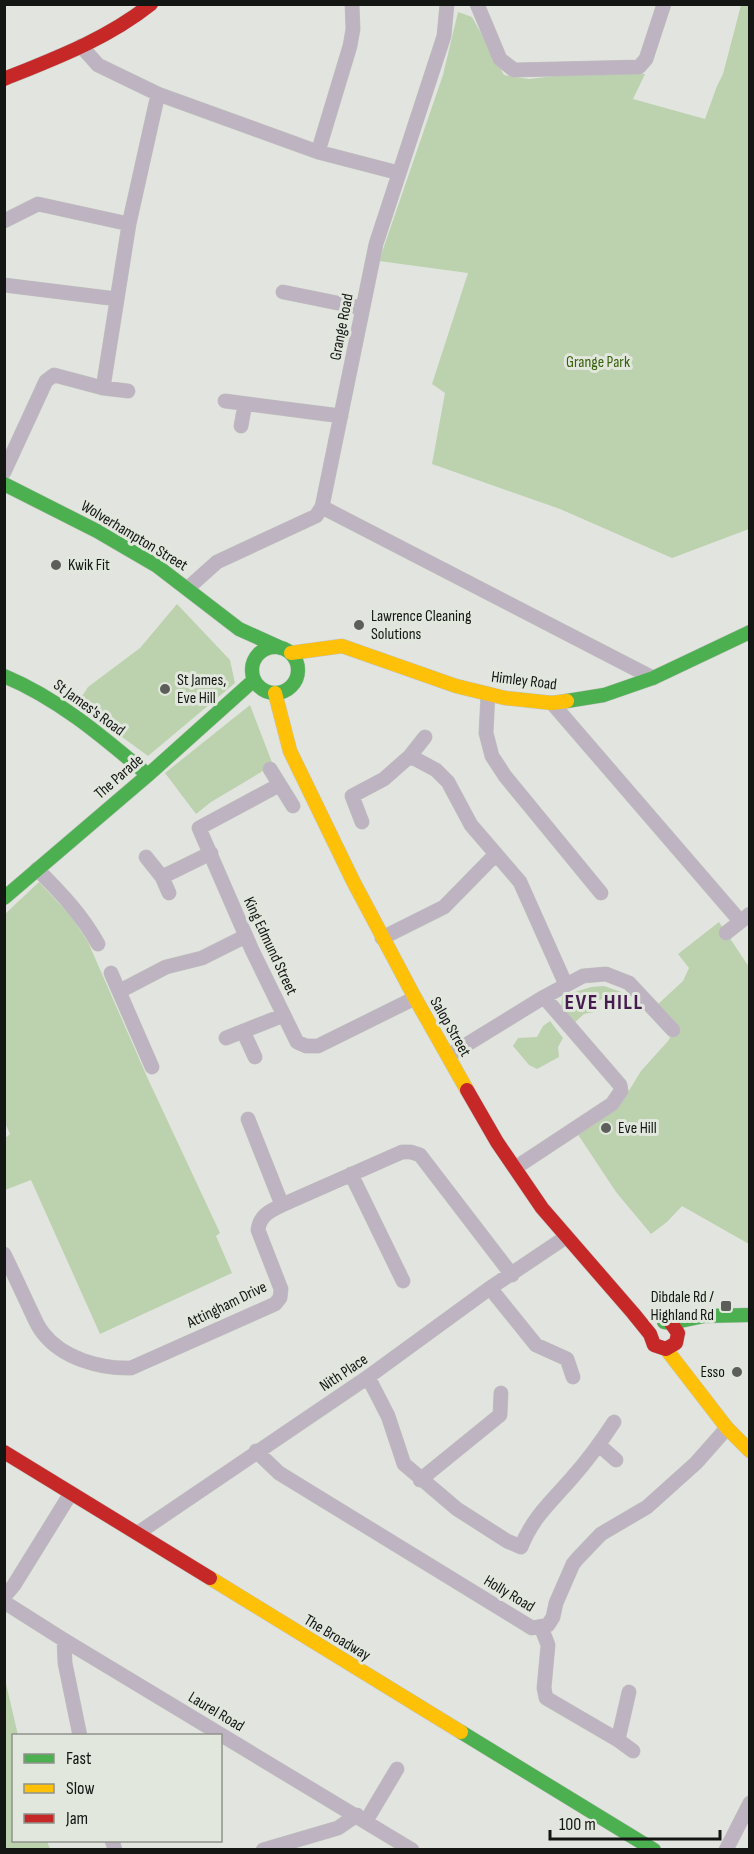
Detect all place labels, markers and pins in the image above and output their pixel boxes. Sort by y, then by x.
place label: Kwik Fit [68,556,110,575]
marker: Kwik Fit [49,558,63,572]
place label: Lawrence Cleaning Solutions [371,607,471,644]
marker: Lawrence Cleaning Solutions [352,618,366,632]
place label: St James, Eve Hill [177,671,226,708]
marker: St James, Eve Hill [158,682,172,696]
place label: Eve Hill [618,1119,657,1138]
marker: Eve Hill [599,1121,613,1135]
place label: Dibdale Rd / Highland Rd [651,1288,714,1325]
marker: Dibdale Rd / Highland Rd [719,1299,733,1313]
place label: Esso [700,1363,725,1382]
marker: Esso [730,1365,744,1379]

